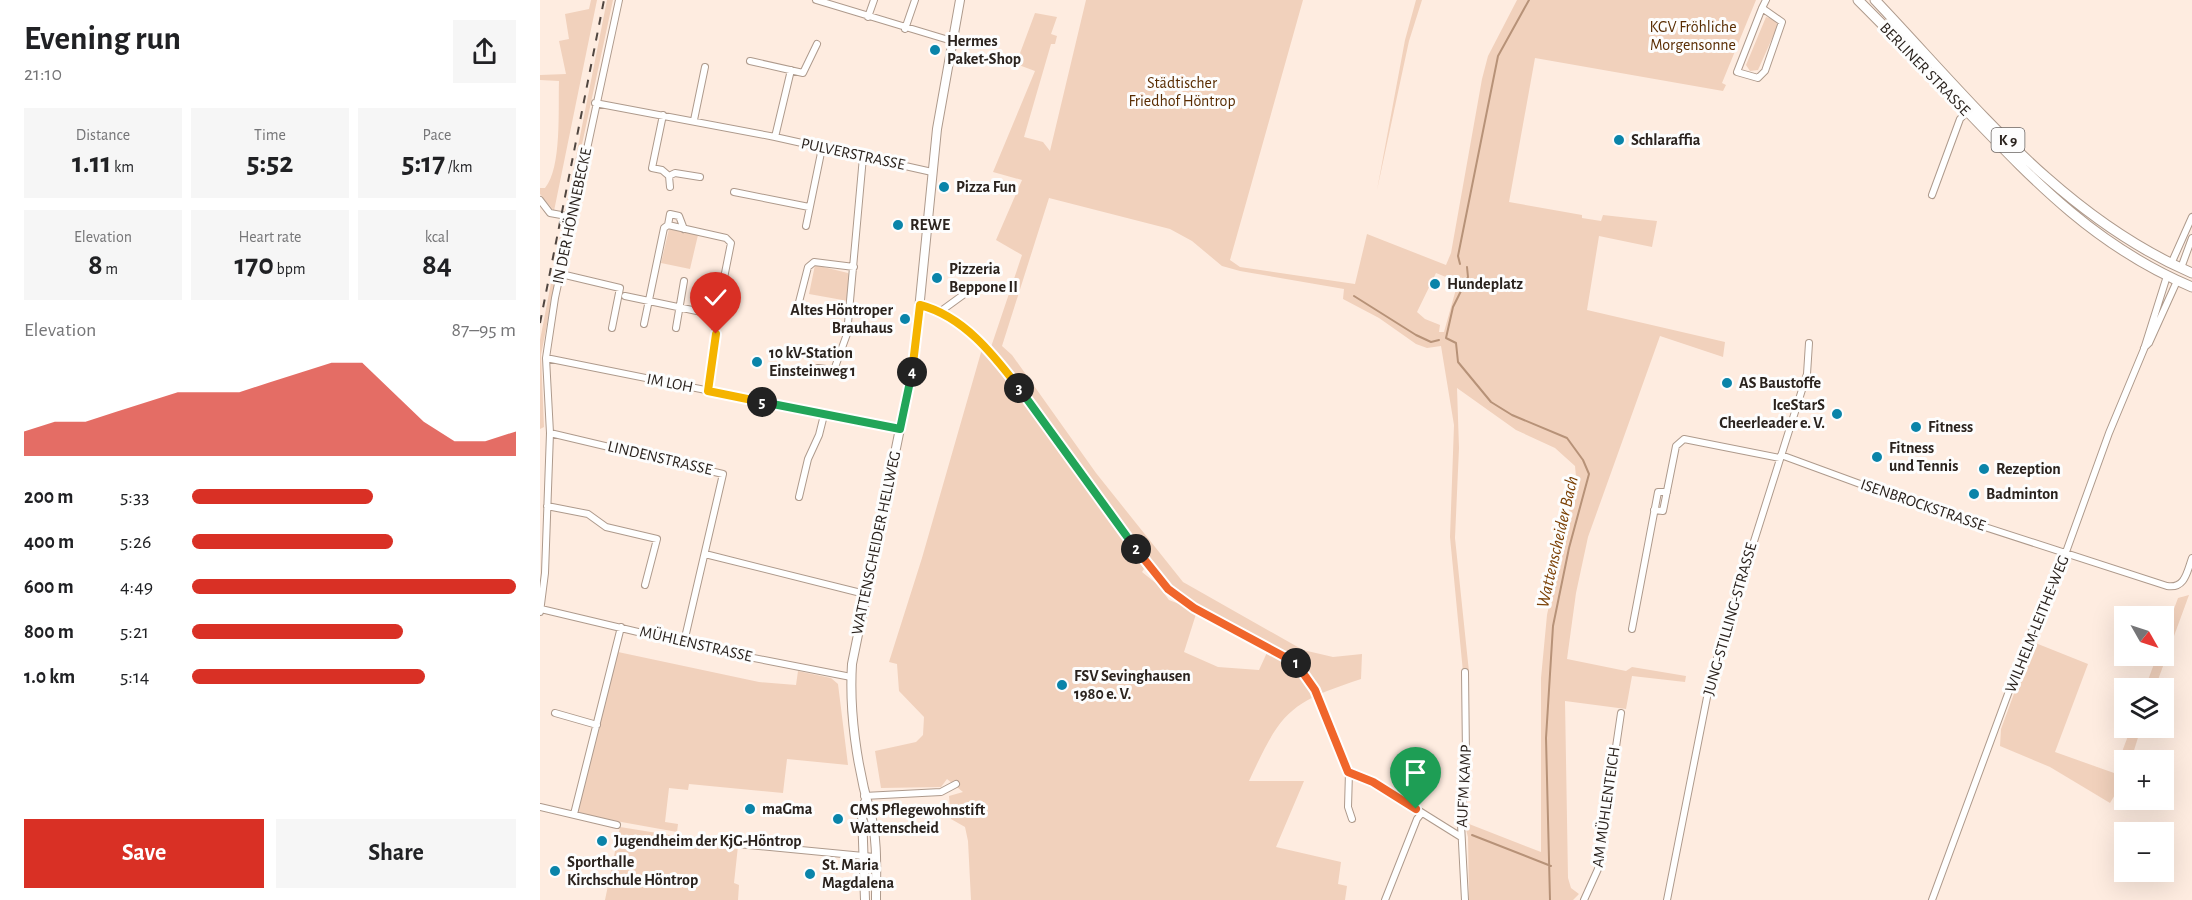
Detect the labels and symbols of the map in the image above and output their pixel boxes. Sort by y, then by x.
park label: KGV Fröhliche Morgensonne [1649,19,1737,53]
street label: BERLINER STRASSE [1877,19,1973,119]
place label: Hermes Paket-Shop [947,33,1021,67]
marker: Hermes Paket-Shop [928,43,942,57]
park label: Städtischer Friedhof Höntrop [1128,75,1236,109]
road number: K 9 [1992,128,2024,152]
place label: Schlaraffia [1631,132,1701,148]
marker: Schlaraffia [1612,133,1626,147]
street label: PULVERSTRASSE [800,135,907,173]
street label: IN DER HÖNNEBECKE [548,146,594,285]
place label: Pizza Fun [956,179,1016,195]
marker: Pizza Fun [937,180,951,194]
place label: REWE [910,217,950,233]
marker: REWE [891,218,905,232]
place label: Pizzeria Beppone II [949,261,1018,295]
marker: Pizzeria Beppone II [930,271,944,285]
pin [690,272,741,334]
place label: Hundeplatz [1447,276,1523,292]
marker: Hundeplatz [1428,277,1442,291]
place label: Altes Höntroper Brauhaus [790,302,893,336]
marker: Altes Höntroper Brauhaus [898,312,912,326]
place label: 10 kV-Station Einsteinweg 1 [769,345,856,379]
marker: 10 kV-Station Einsteinweg 1 [750,355,764,369]
pin: 4 [897,357,927,387]
street label: IM LOH [646,371,694,395]
pin: 3 [1004,373,1034,403]
place label: AS Baustoffe [1739,375,1822,391]
marker: AS Baustoffe [1720,376,1734,390]
pin: 5 [747,387,777,417]
place label: IceStarS Cheerleader e. V. [1719,397,1825,431]
marker: IceStarS Cheerleader e. V. [1830,407,1844,421]
place label: Fitness [1928,419,1973,435]
marker: Fitness [1909,420,1923,434]
street label: LINDENSTRASSE [606,438,714,478]
place label: Fitness und Tennis [1889,440,1958,474]
street label: WATTENSCHEIDER HELLWEG [849,450,903,636]
marker: Fitness und Tennis [1870,450,1884,464]
place label: Rezeption [1996,461,2061,477]
marker: Rezeption [1977,462,1991,476]
water label: Wattenscheider Bach [1534,474,1582,610]
street label: ISENBROCKSTRASSE [1858,476,1988,534]
place label: Badminton [1986,486,2059,502]
marker: Badminton [1967,487,1981,501]
pin: 2 [1121,534,1151,564]
street label: JUNG-STILLING-STRASSE [1700,540,1760,697]
street label: WILHELM-LEITHE-WEG [2002,553,2072,695]
north arrow [2114,606,2174,666]
street label: MÜHLENSTRASSE [638,621,755,665]
pin: 1 [1281,648,1311,678]
place label: FSV Sevinghausen 1980 e. V. [1074,668,1191,702]
marker: FSV Sevinghausen 1980 e. V. [1055,678,1069,692]
street label: AUF'M KAMP [1454,744,1474,828]
street label: AM MÜHLENTEICH [1588,745,1622,869]
pin [1390,747,1441,809]
place label: maGma [762,801,813,817]
marker: maGma [743,802,757,816]
place label: CMS Pflegewohnstift Wattenscheid [850,802,986,836]
marker: CMS Pflegewohnstift Wattenscheid [831,812,845,826]
place label: Jugendheim der KjG-Höntrop [614,833,802,850]
marker: Jugendheim der KjG-Höntrop [595,834,609,848]
place label: Sporthalle Kirchschule Höntrop [567,854,698,888]
place label: St. Maria Magdalena [822,857,895,891]
marker: Sporthalle Kirchschule Höntrop [548,864,562,878]
marker: St. Maria Magdalena [803,867,817,881]

